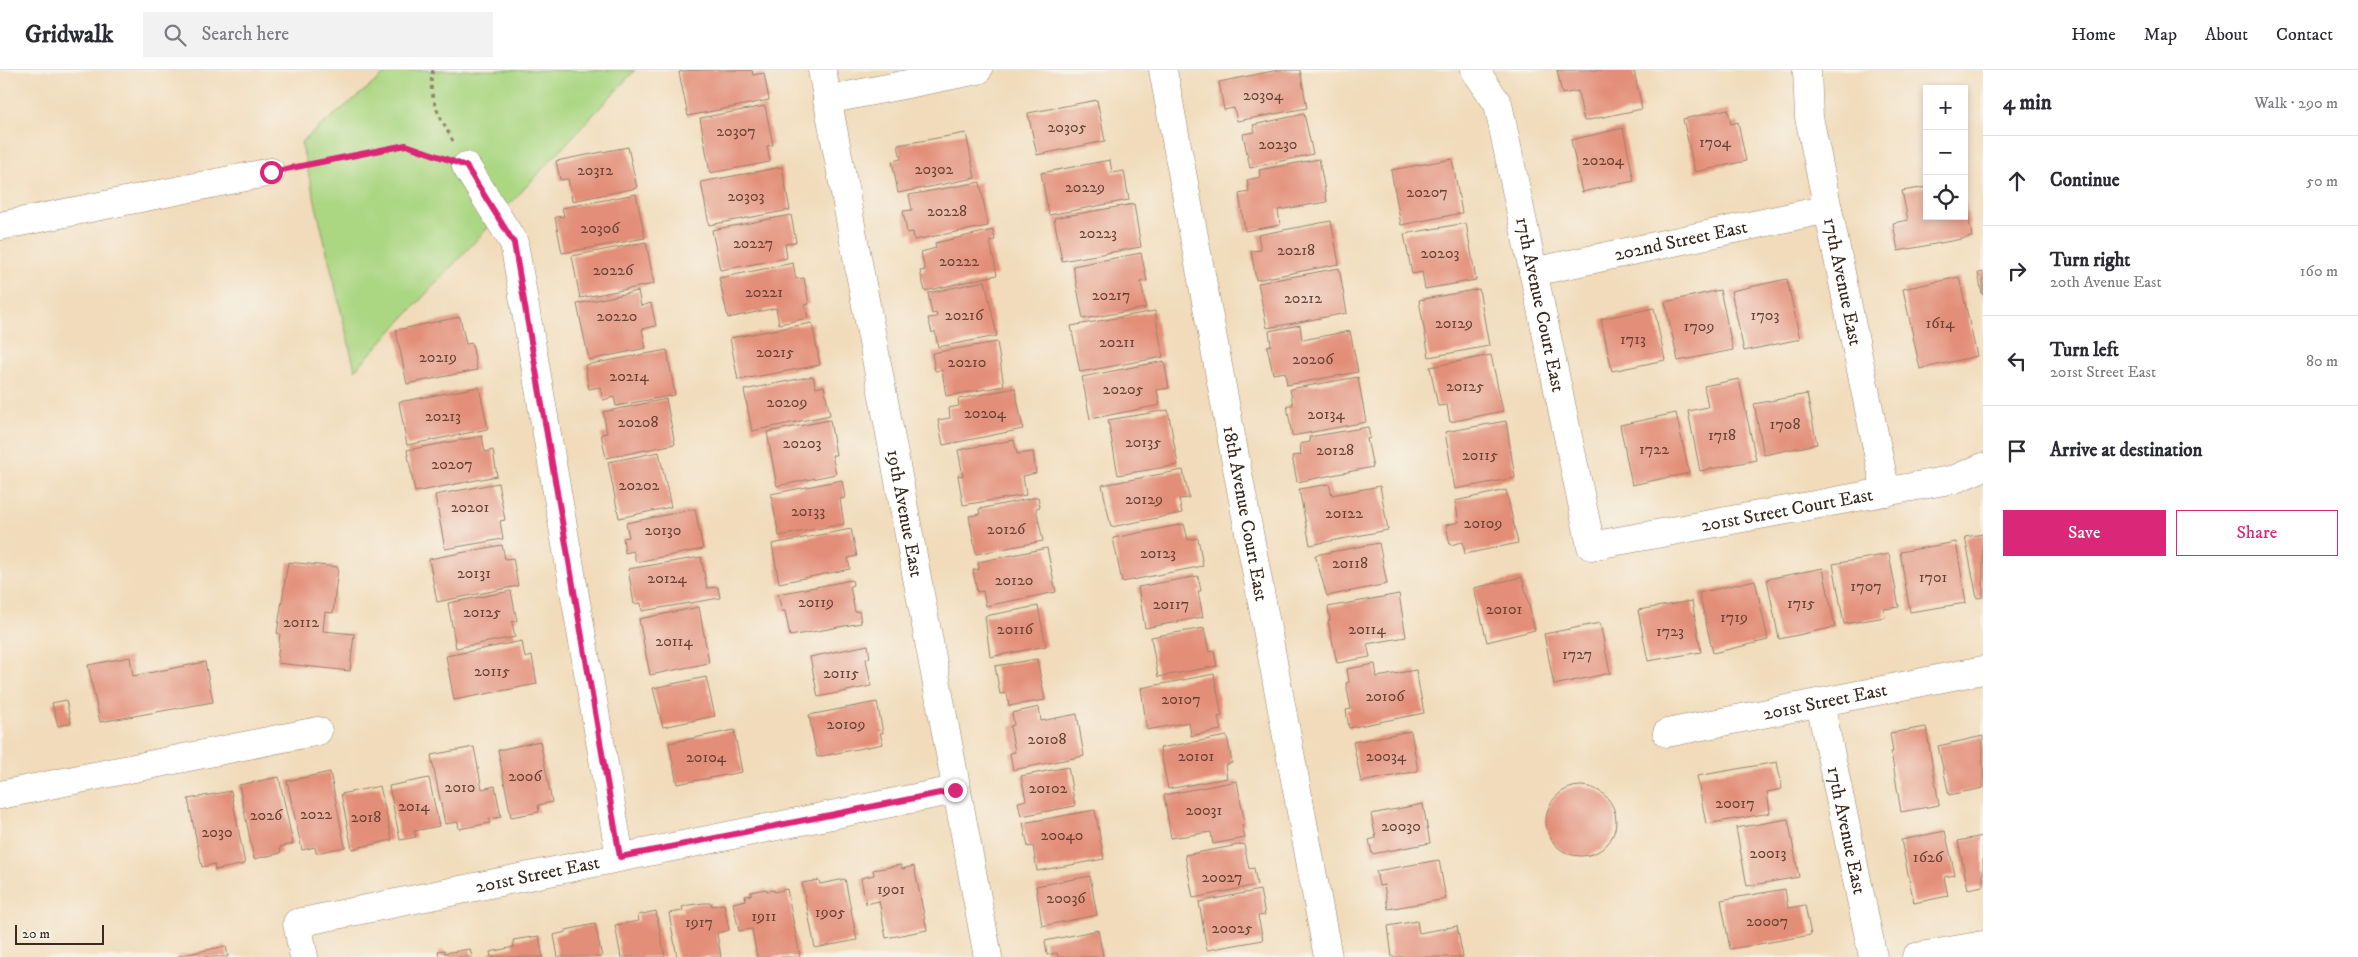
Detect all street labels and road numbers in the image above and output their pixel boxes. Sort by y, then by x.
street label: 17th Avenue Court East [1511,215,1570,394]
street label: 202nd Street East [1612,215,1749,266]
street label: 17th Avenue East [1818,216,1867,348]
street label: 18th Avenue Court East [1218,424,1273,603]
street label: 19th Avenue East [882,448,928,579]
street label: 201st Street Court East [1699,483,1875,537]
street label: 201st Street East [1761,678,1889,725]
street label: 17th Avenue East [1822,764,1871,896]
street label: 201st Street East [473,851,601,898]

